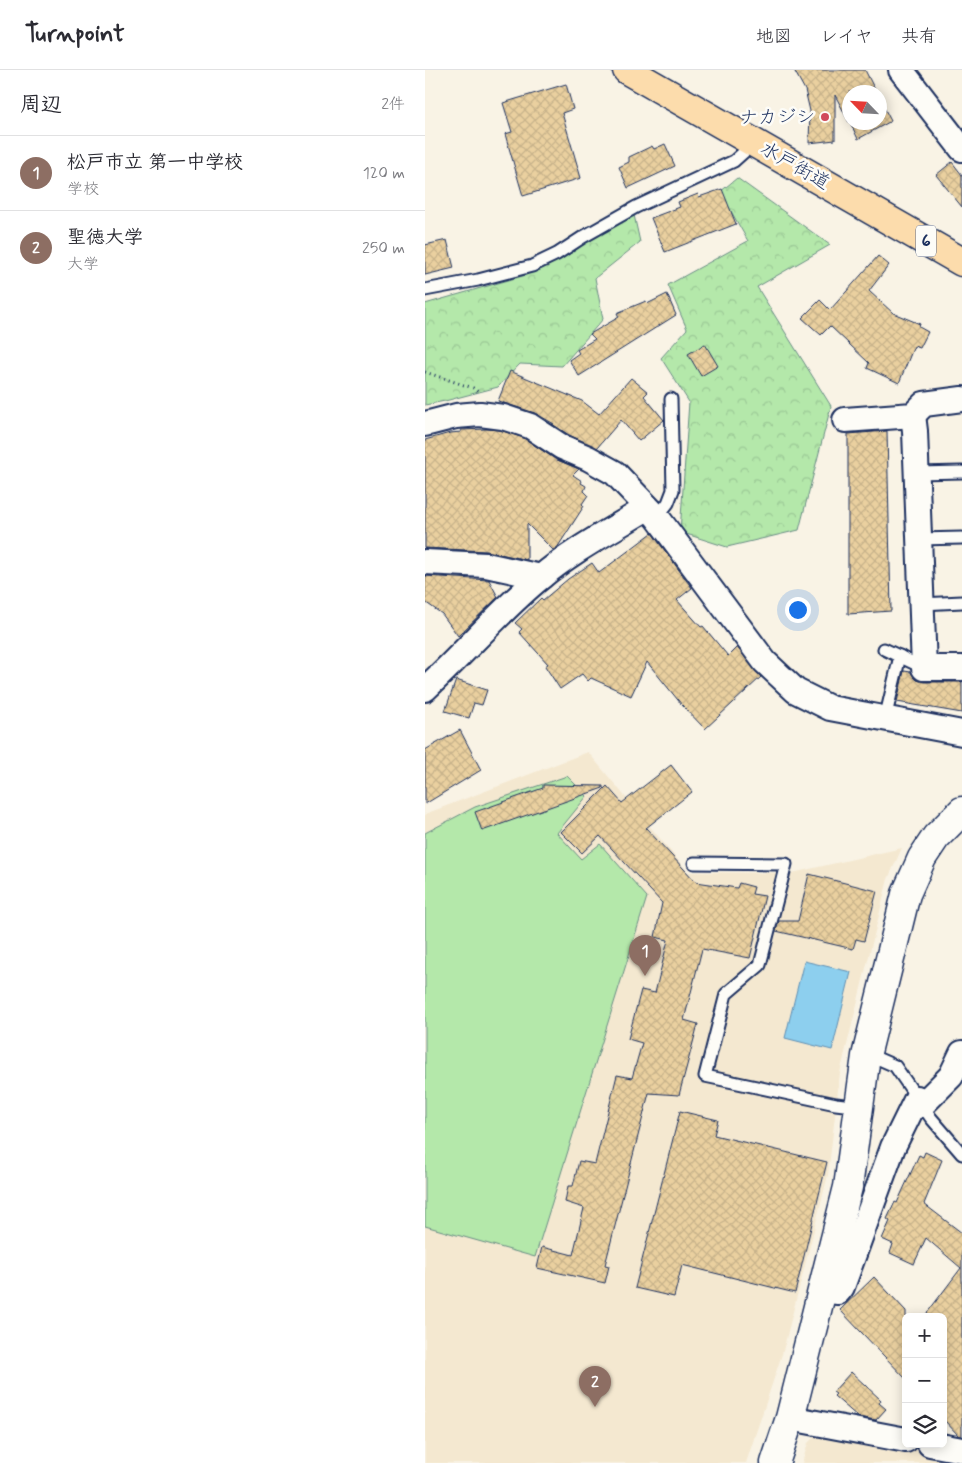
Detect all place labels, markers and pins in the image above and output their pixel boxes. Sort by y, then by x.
place label: ナカジシ [739,105,815,130]
marker: ナカジシ [819,111,831,123]
pin: 1 [629,935,661,976]
pin: 2 [579,1366,611,1407]

